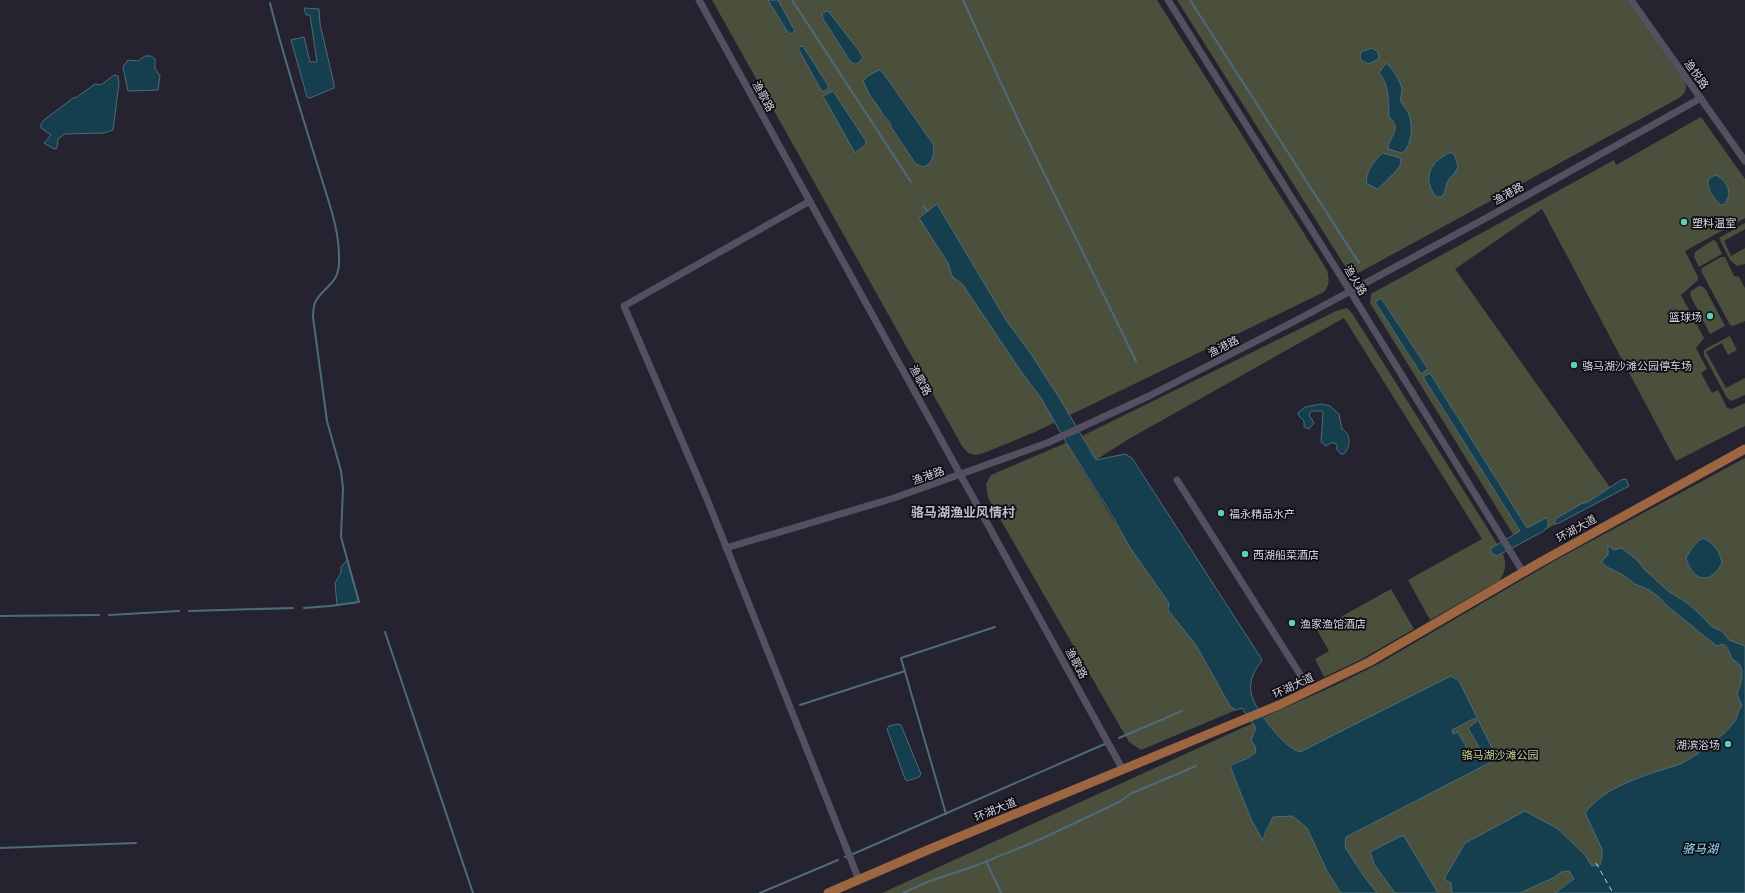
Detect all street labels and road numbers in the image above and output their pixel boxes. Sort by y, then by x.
street label: 渔悦路 [1682,57,1712,91]
street label: 渔歌路 [750,78,778,114]
street label: 渔港路 [1490,179,1526,207]
street label: 渔火路 [1342,263,1370,297]
street label: 渔港路 [1205,333,1241,359]
street label: 渔歌路 [907,362,935,398]
street label: 渔港路 [910,463,946,487]
street label: 环湖大道 [1554,512,1598,544]
street label: 渔歌路 [1063,645,1091,681]
street label: 环湖大道 [1270,670,1316,700]
street label: 环湖大道 [972,795,1018,823]

